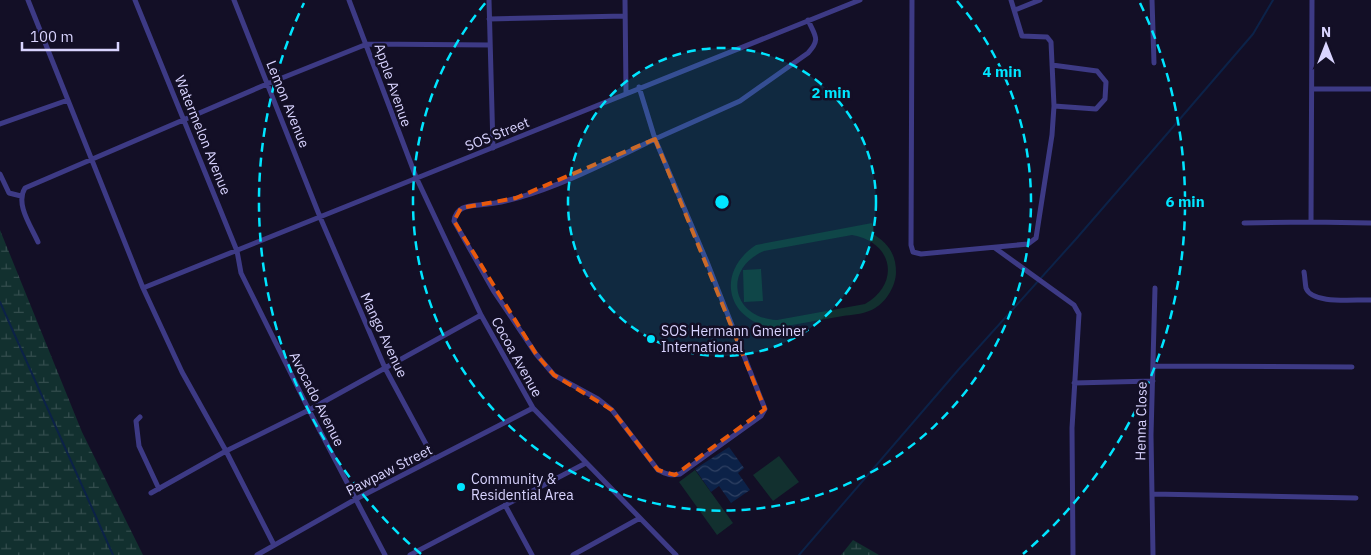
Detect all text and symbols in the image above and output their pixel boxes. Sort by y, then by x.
scale bar [22,20,119,52]
north arrow [1301,20,1351,70]
text: N [1321,23,1331,41]
text: 100 m [30,27,74,46]
street label: Apple Avenue [370,41,416,129]
street label: Lemon Avenue [262,58,314,151]
text: 4 min [982,62,1022,81]
street label: Watermelon Avenue [171,73,235,198]
text: 2 min [811,83,851,102]
street label: SOS Street [462,113,532,155]
text: 6 min [1165,192,1205,211]
centre of rings [713,193,731,211]
street label: Mango Avenue [356,290,412,381]
street label: Cocoa Avenue [488,314,547,400]
place label: SOS Hermann Gmeiner International [661,322,806,356]
marker: SOS Hermann Gmeiner International [645,333,657,345]
street label: Avocado Avenue [285,349,349,450]
street label: Henna Close [1131,381,1151,461]
street label: Pawpaw Street [343,440,435,499]
place label: Community & Residential Area [471,470,574,504]
marker: Community & Residential Area [455,481,467,493]

